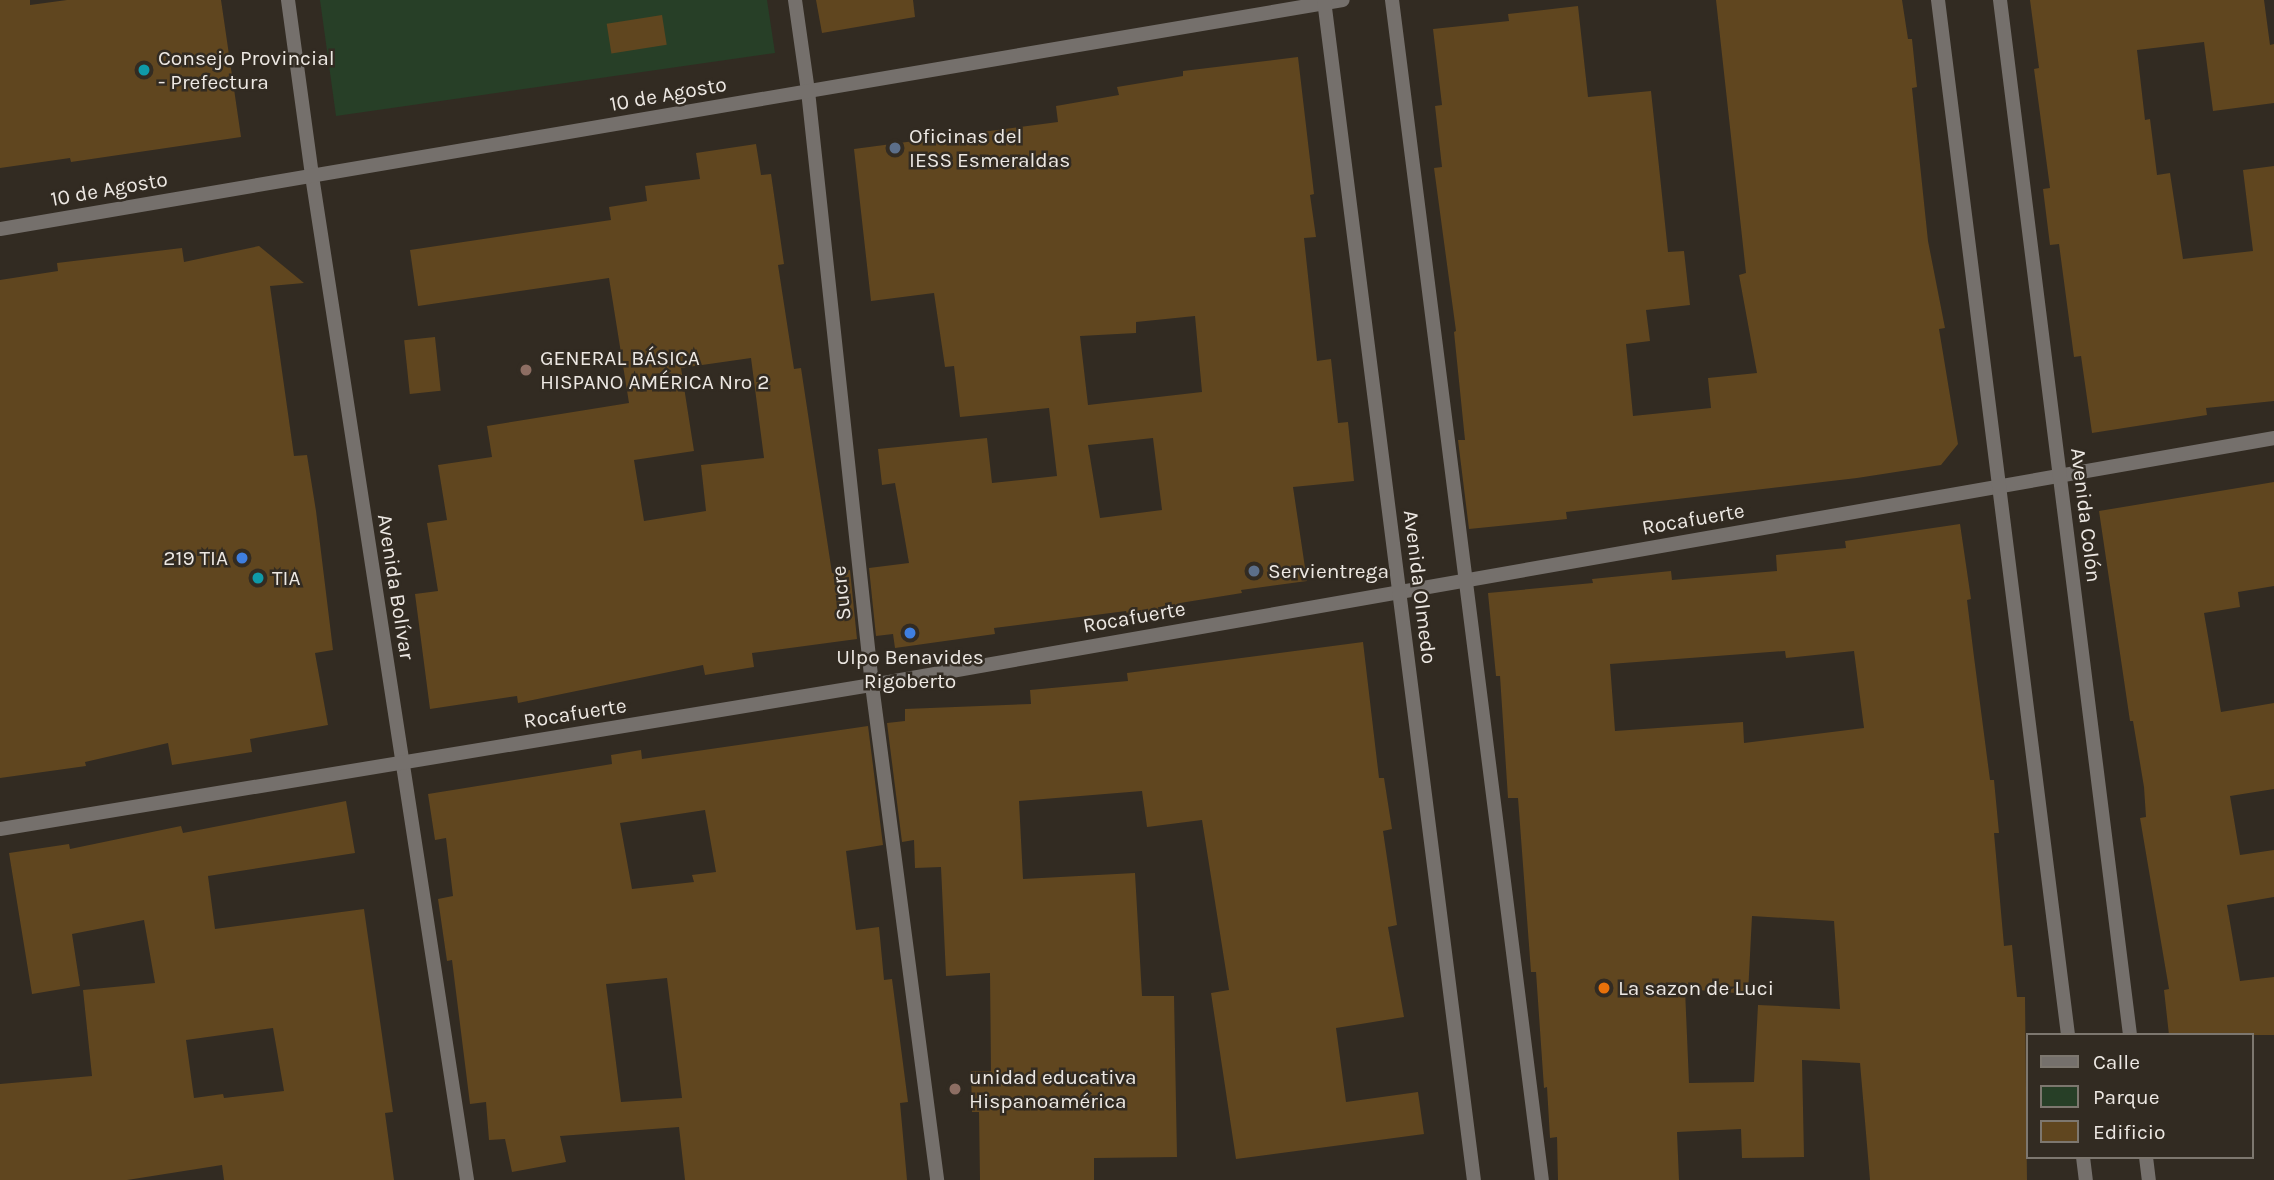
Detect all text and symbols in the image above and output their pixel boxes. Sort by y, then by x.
place label: Consejo Provincial - Prefectura [158,45,335,95]
marker: Consejo Provincial - Prefectura [136,62,152,78]
street label: 10 de Agosto [608,71,728,117]
place label: Oficinas del IESS Esmeraldas [909,123,1070,173]
marker: Oficinas del IESS Esmeraldas [887,140,903,156]
street label: 10 de Agosto [49,166,169,212]
place label: GENERAL BÁSICA HISPANO AMÉRICA Nro 2 [540,345,769,395]
marker: GENERAL BÁSICA HISPANO AMÉRICA Nro 2 [518,362,534,378]
street label: Avenida Colón [2065,446,2107,584]
street label: Rocafuerte [1640,498,1746,540]
street label: Avenida Olmedo [1398,509,1442,665]
street label: Avenida Bolívar [372,512,420,662]
place label: 219 TIA [163,545,228,571]
marker: 219 TIA [234,550,250,566]
place label: Servientrega [1268,558,1389,584]
marker: Servientrega [1246,563,1262,579]
place label: TIA [272,565,300,591]
street label: Sucre [826,565,856,621]
marker: TIA [250,570,266,586]
street label: Rocafuerte [1081,596,1187,638]
marker: Ulpo Benavides Rigoberto [902,625,918,641]
place label: Ulpo Benavides Rigoberto [836,644,984,694]
street label: Rocafuerte [522,692,628,734]
place label: La sazon de Luci [1618,975,1774,1001]
marker: La sazon de Luci [1596,980,1612,996]
legend [2025,1033,2253,1159]
text: Calle [2093,1050,2140,1074]
place label: unidad educativa Hispanoamérica [969,1064,1137,1114]
marker: unidad educativa Hispanoamérica [947,1081,963,1097]
text: Parque [2093,1085,2160,1109]
text: Edificio [2093,1120,2166,1144]

